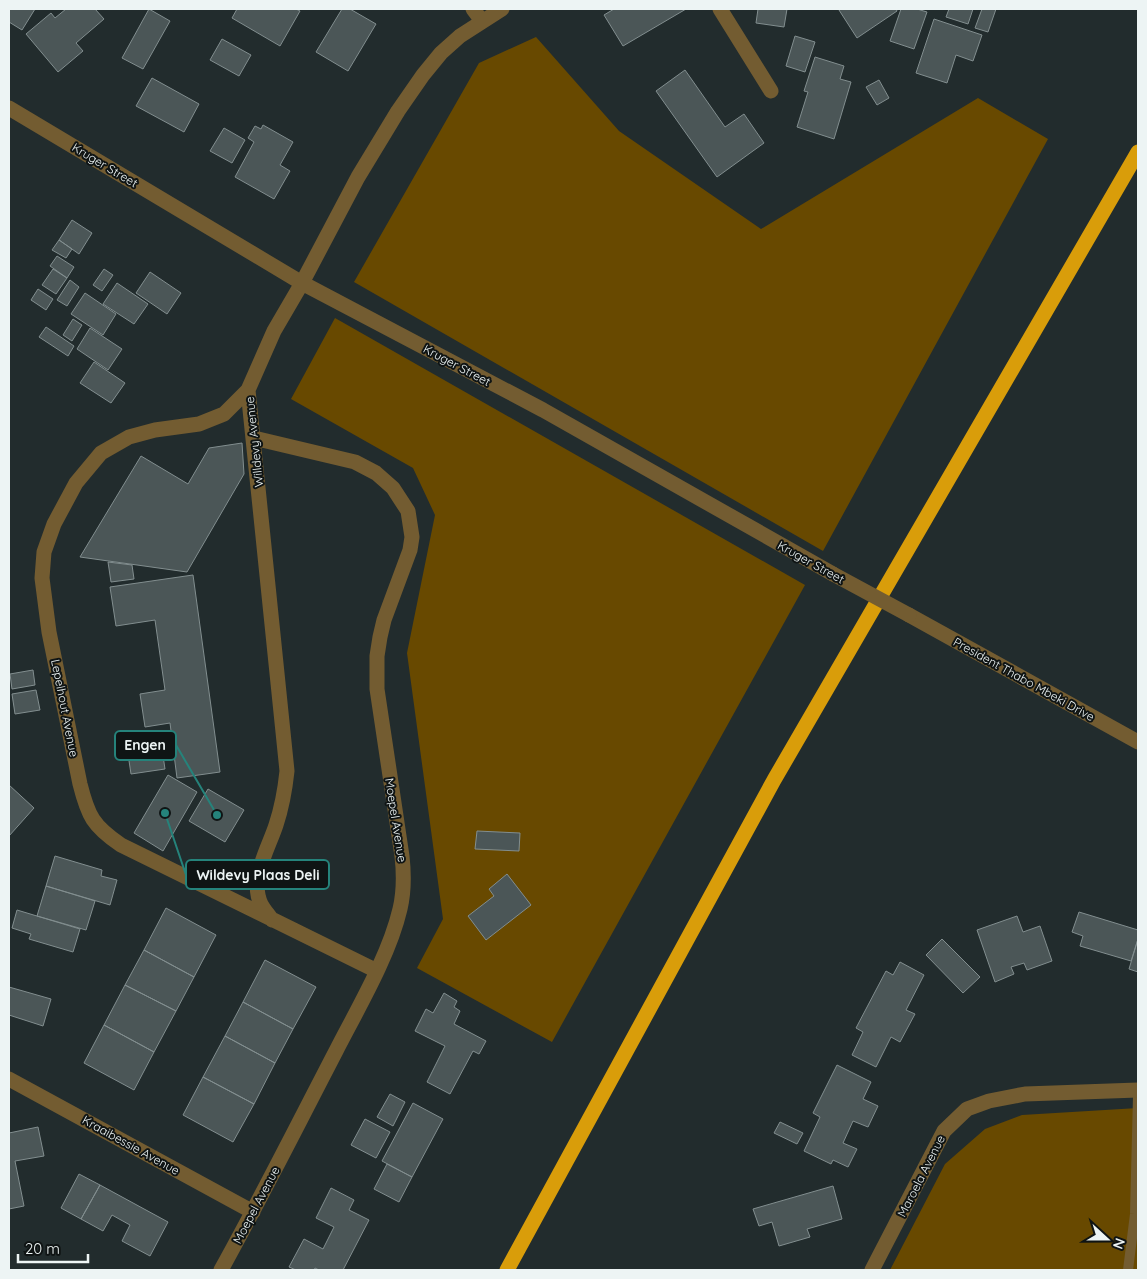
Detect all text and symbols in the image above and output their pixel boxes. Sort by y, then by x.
street label: Kruger Street [69,139,141,191]
street label: Kruger Street [421,341,493,389]
street label: Willdevy Avenue [242,396,266,488]
street label: Kruger Street [775,537,847,587]
street label: President Thabo Mbeki Drive [951,634,1097,724]
street label: Lepelhout Avenue [48,658,82,758]
callout: Engen [115,731,176,760]
text: Engen [124,736,166,754]
street label: Moepel Avenue [382,777,410,863]
callout: Wildevy Plaas Deli [186,860,329,889]
text: Wildevy Plaas Deli [196,866,320,884]
street label: Kraaibessie Avenue [80,1112,182,1178]
street label: Maroela Avenue [894,1132,948,1219]
street label: Moepel Avenue [229,1164,283,1246]
north arrow [1082,1214,1132,1264]
scale bar [18,1232,88,1264]
text: N [1109,1236,1129,1252]
text: 20 m [25,1239,60,1258]

